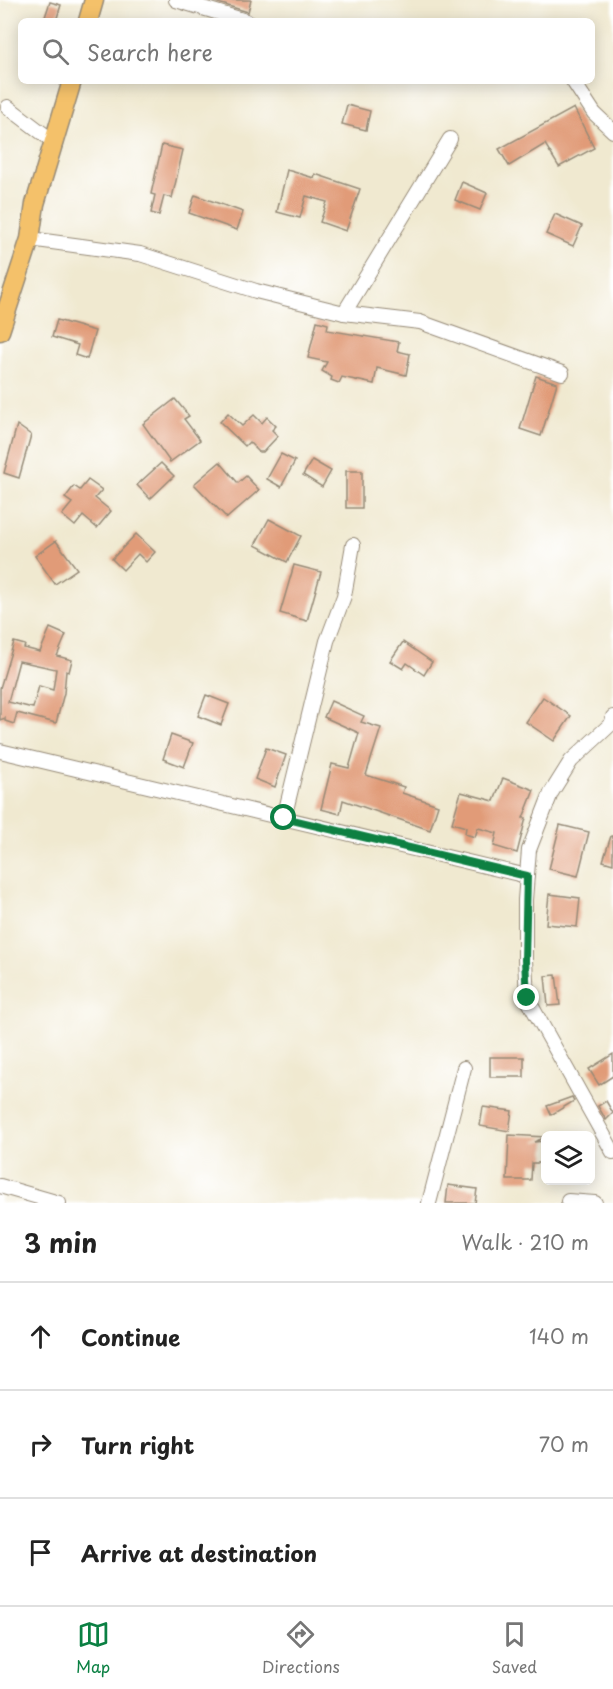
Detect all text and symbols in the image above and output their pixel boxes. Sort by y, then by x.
search box [18,18,595,84]
icon: search [39,35,72,68]
text: Search here [87,35,213,68]
route start [270,804,296,830]
route end [513,984,539,1010]
map controls [541,1131,595,1185]
button: layers [541,1131,595,1185]
text: 3 min [24,1223,97,1262]
text: Walk · 210 m [462,1227,589,1257]
icon: ahead [24,1320,57,1353]
text: Continue [81,1320,180,1353]
text: 140 m [529,1321,589,1351]
icon: right [24,1428,57,1461]
text: Turn right [81,1428,194,1461]
text: 70 m [539,1429,589,1459]
icon: arrive [24,1536,57,1569]
text: Arrive at destination [81,1536,317,1569]
tab: Map [76,1618,110,1678]
tab: Directions [262,1618,340,1678]
tab: Saved [492,1618,537,1678]

